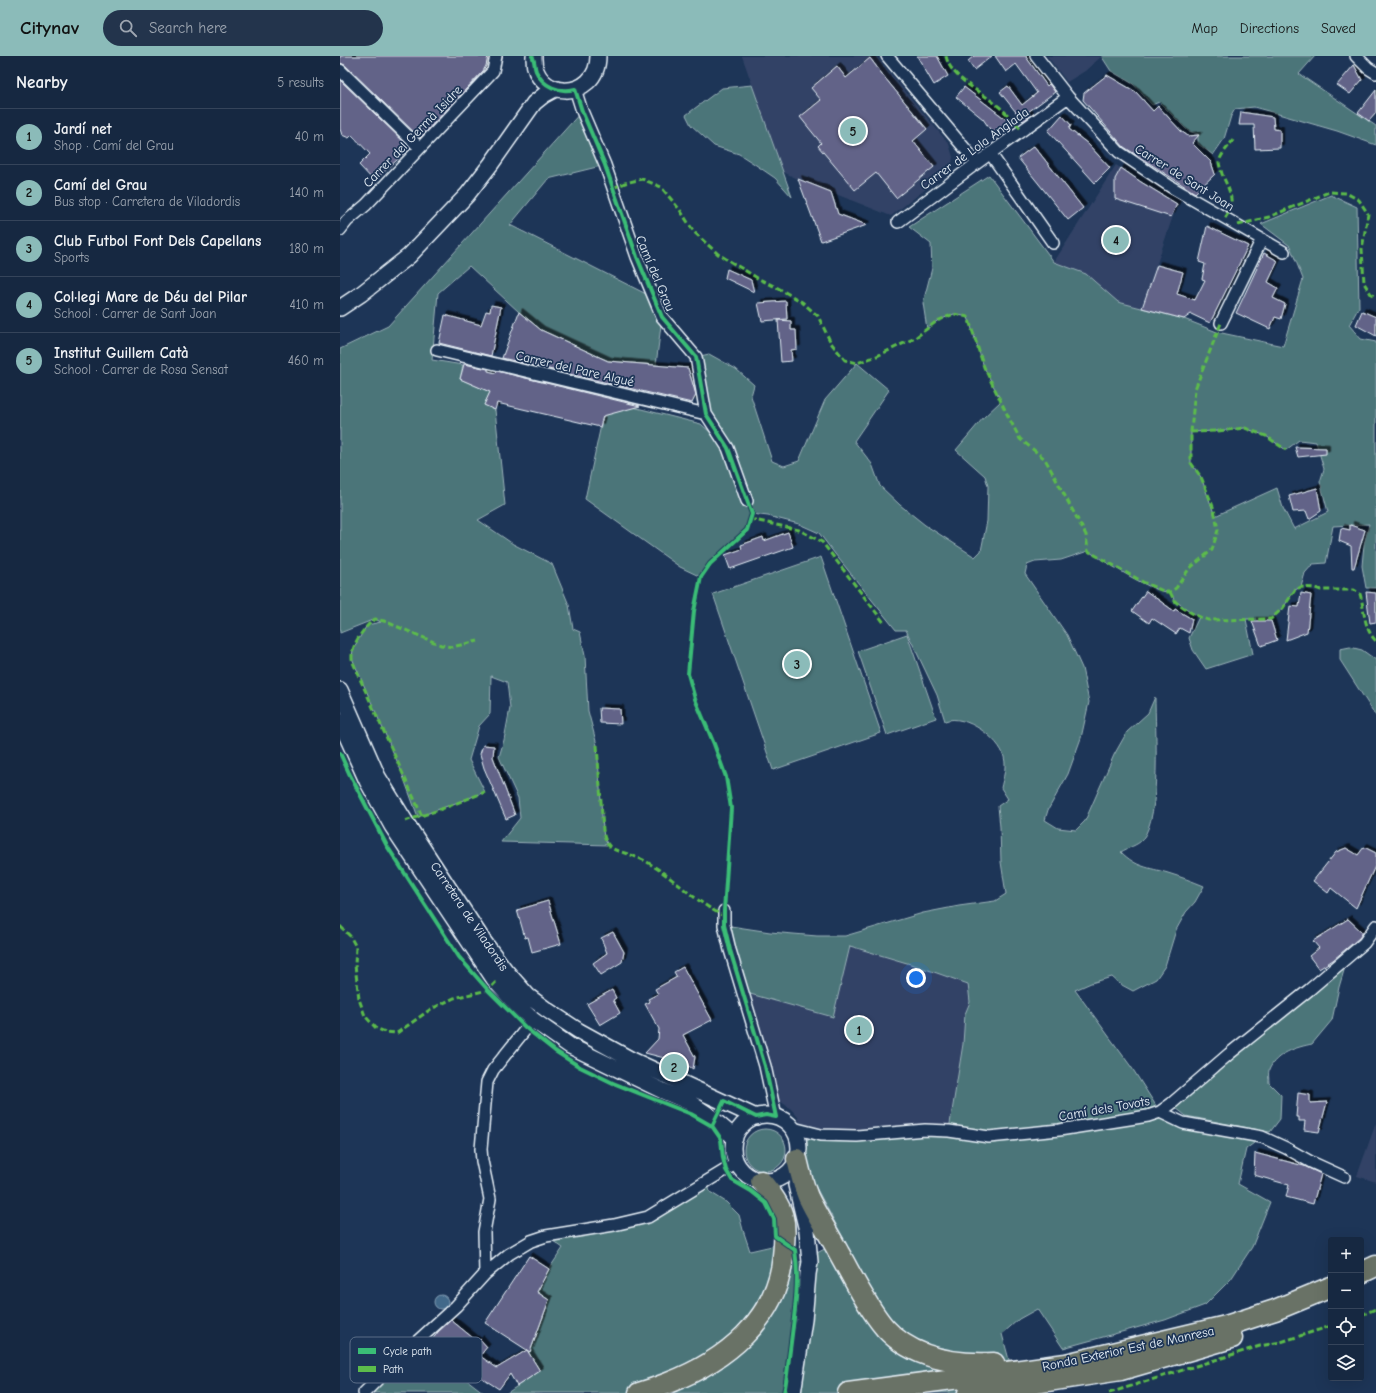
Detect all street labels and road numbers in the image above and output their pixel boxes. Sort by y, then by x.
street label: Carrer del Germà Isidre [360,82,465,190]
street label: Carrer de Lola Anglada [917,104,1031,193]
street label: Carrer de Sant Joan [1132,141,1237,214]
street label: Camí del Grau [633,233,678,313]
street label: Carrer del Pare Algué [514,348,636,390]
street label: Carretera de Viladordis [428,859,512,974]
street label: Camí dels Tovots [1057,1093,1151,1124]
street label: Ronda Exterior Est de Manresa [1041,1323,1215,1374]

